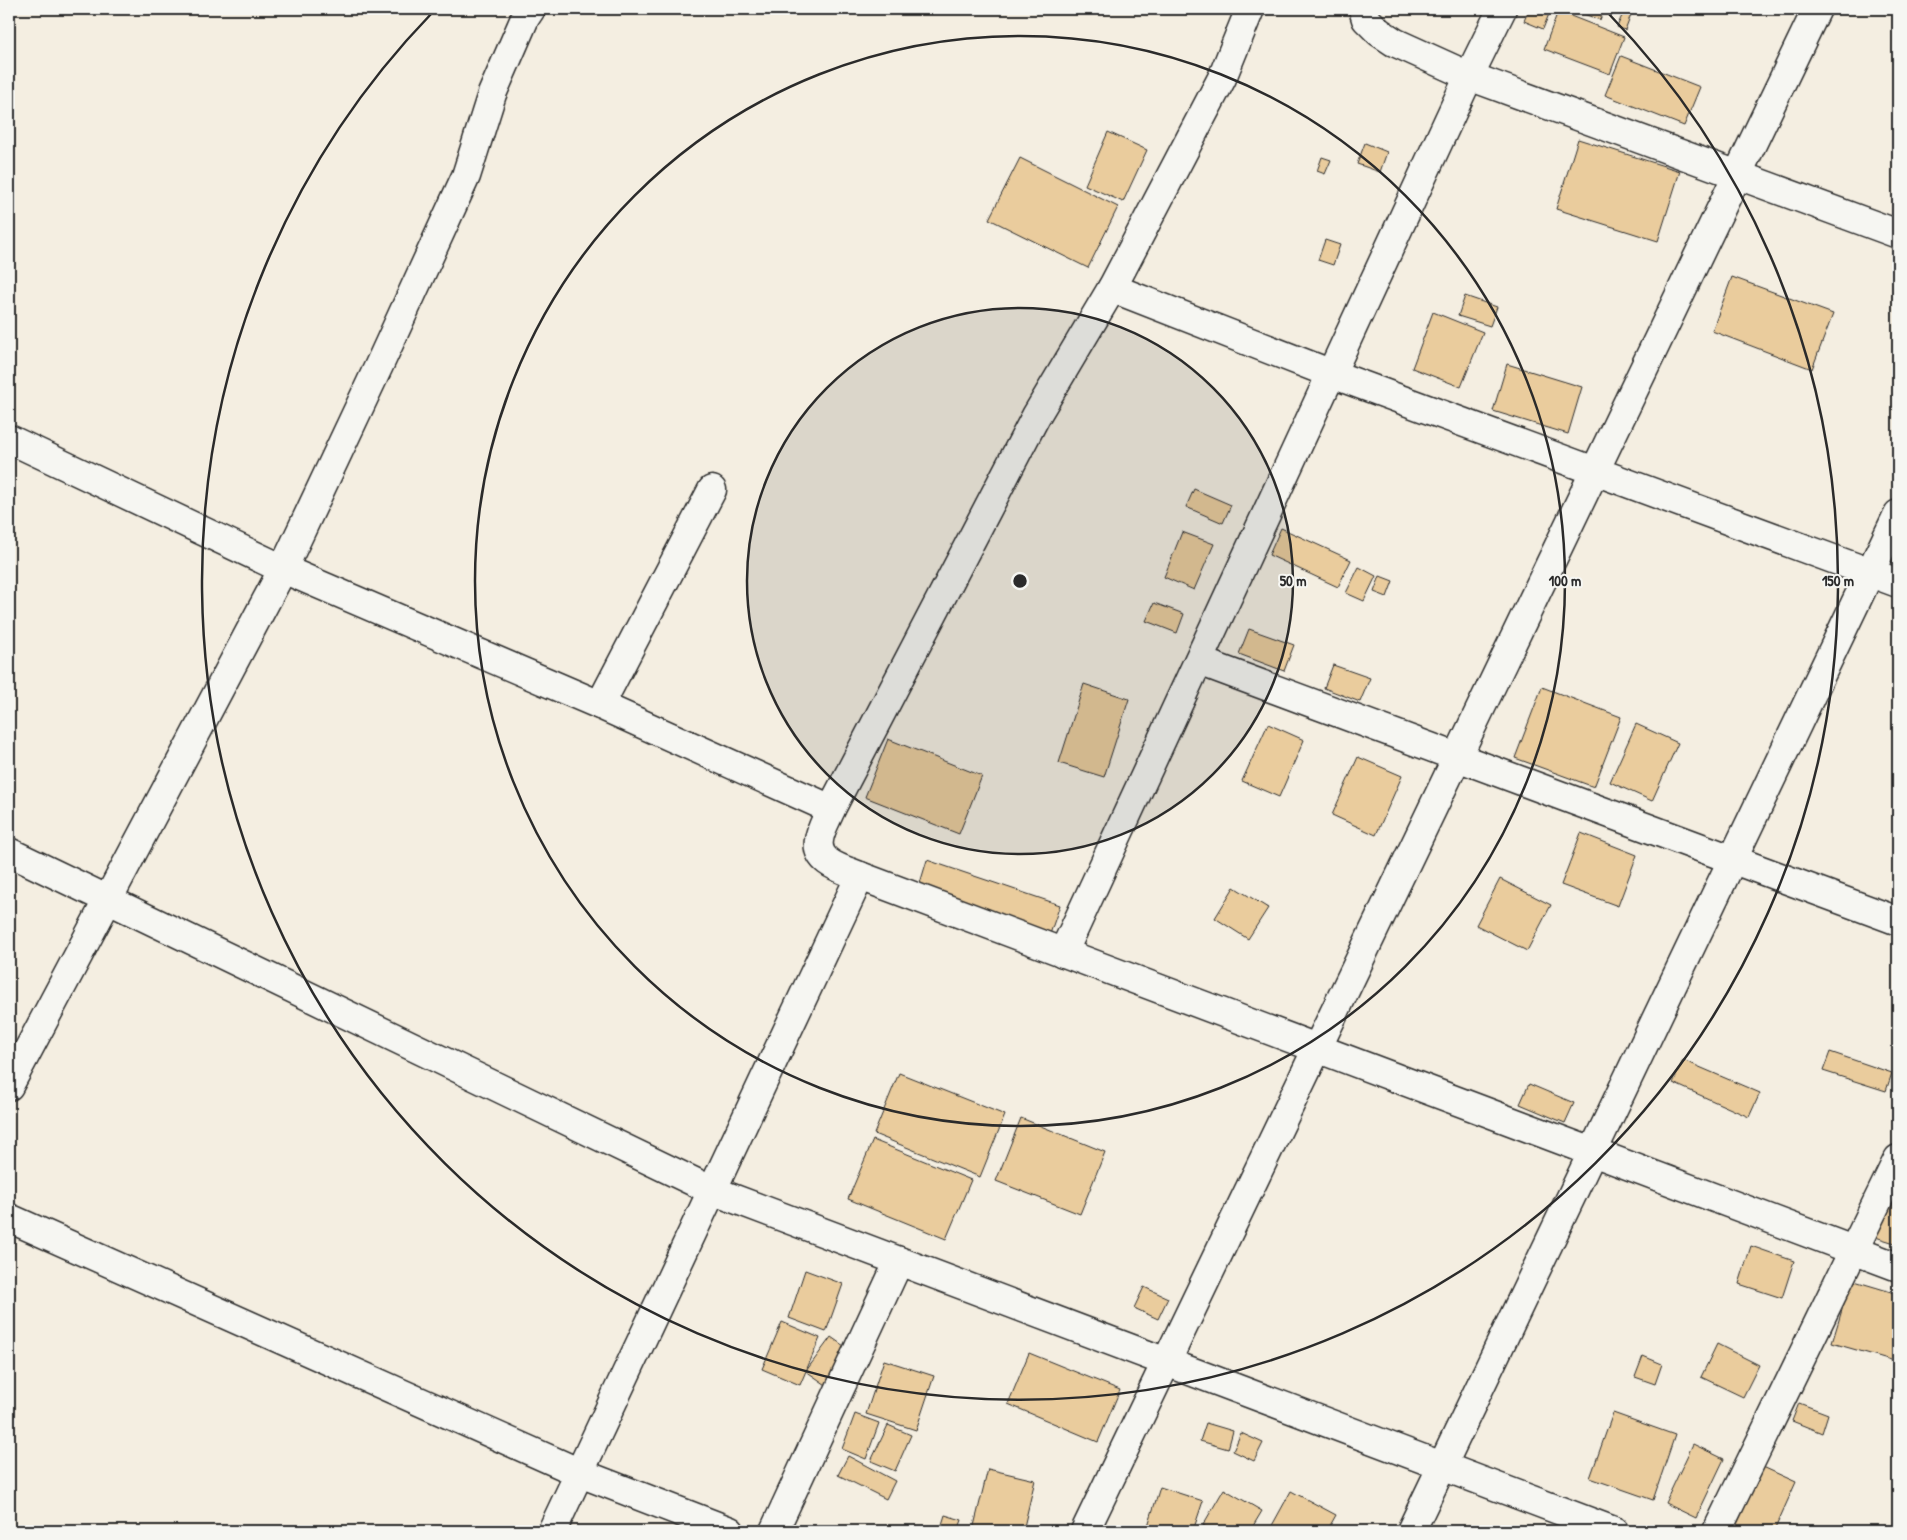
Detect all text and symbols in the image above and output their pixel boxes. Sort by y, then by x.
text: 50 m [1280,570,1306,591]
text: 100 m [1549,570,1581,591]
text: 150 m [1822,570,1854,591]
centre of rings [1011,572,1029,590]

